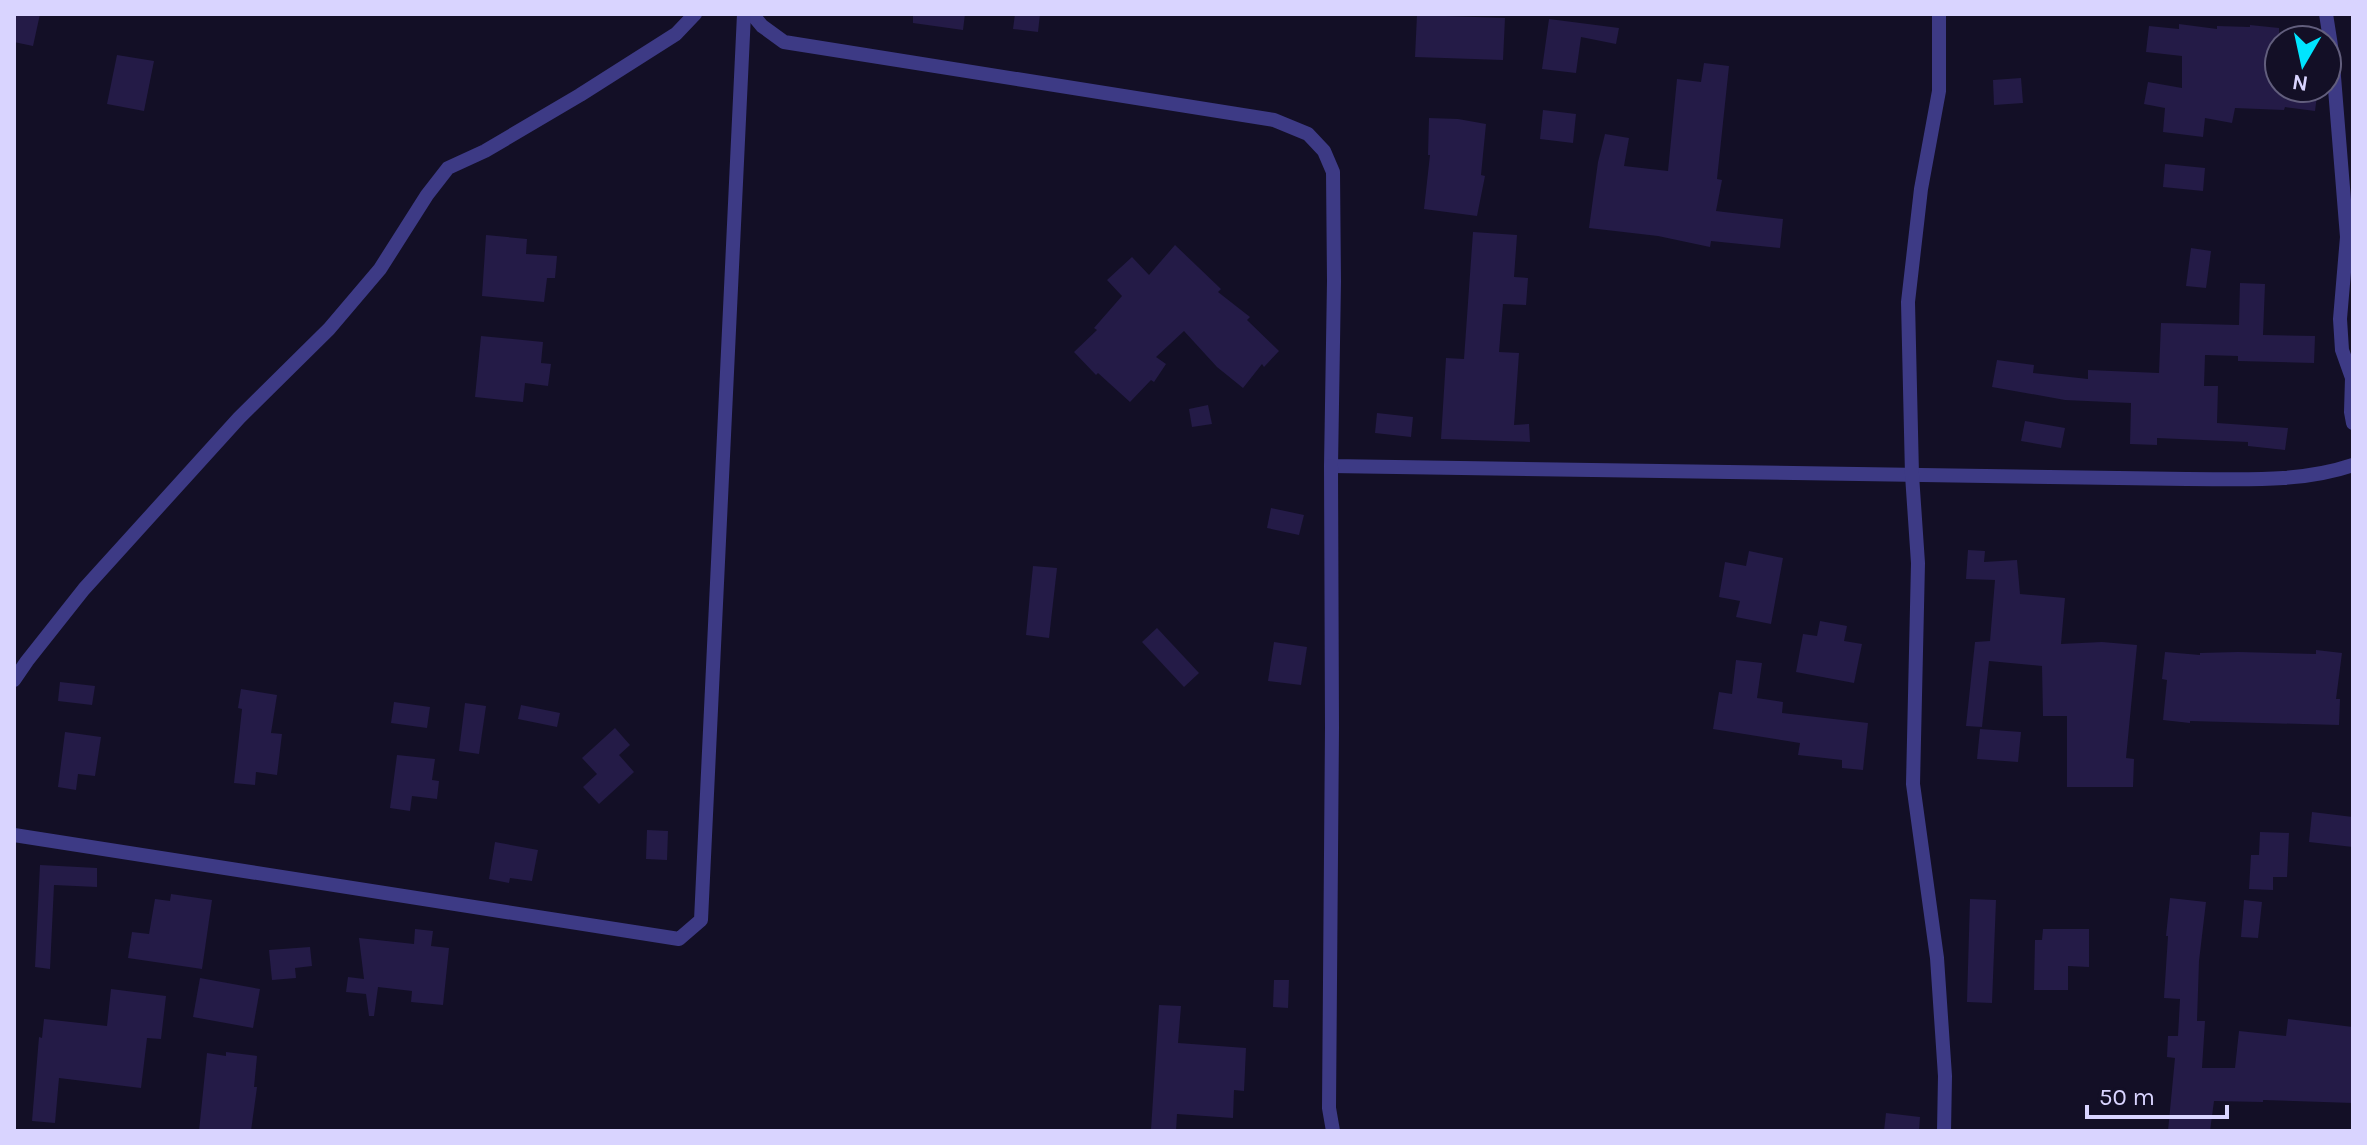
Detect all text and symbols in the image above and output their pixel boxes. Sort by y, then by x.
north arrow [2263,24,2343,104]
text: N [2290,69,2310,97]
scale bar [2087,1069,2227,1119]
text: 50 m [2099,1083,2155,1111]

